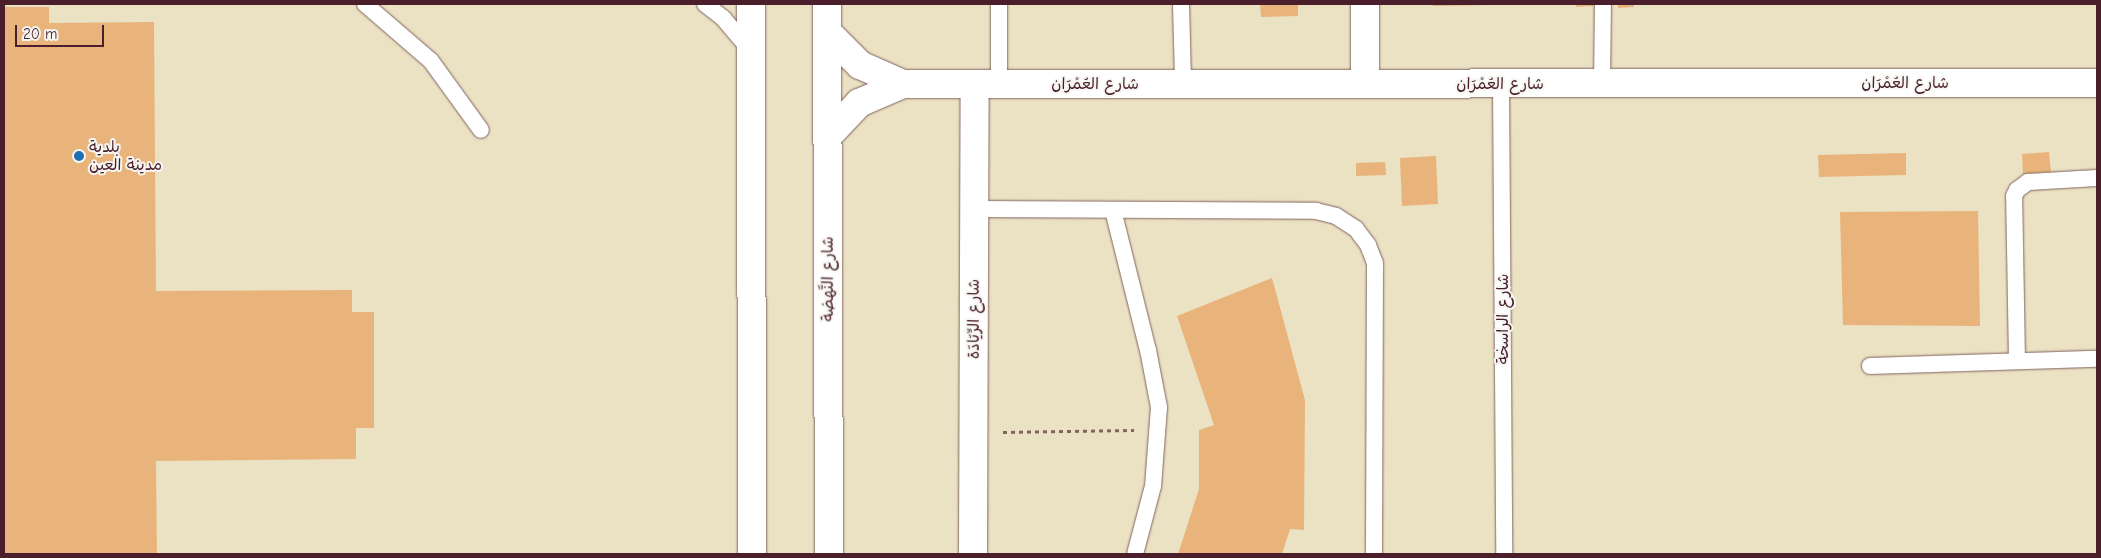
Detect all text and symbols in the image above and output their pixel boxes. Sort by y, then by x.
scale bar [18,15,106,47]
text: 20 m [23,25,57,43]
street label: شارع العُمْرَان [1861,73,1949,93]
street label: شارع العُمْرَان [1051,74,1139,94]
street label: شارع العُمْرَان [1456,74,1544,94]
place label: بلدية مدينة العين [89,137,162,175]
marker: بلدية مدينة العين [73,150,85,162]
street label: شارع النَّهضة [818,236,838,322]
street label: شارع الراسخة [1493,274,1513,364]
street label: شارع الرِّيَادَة [964,279,984,359]

